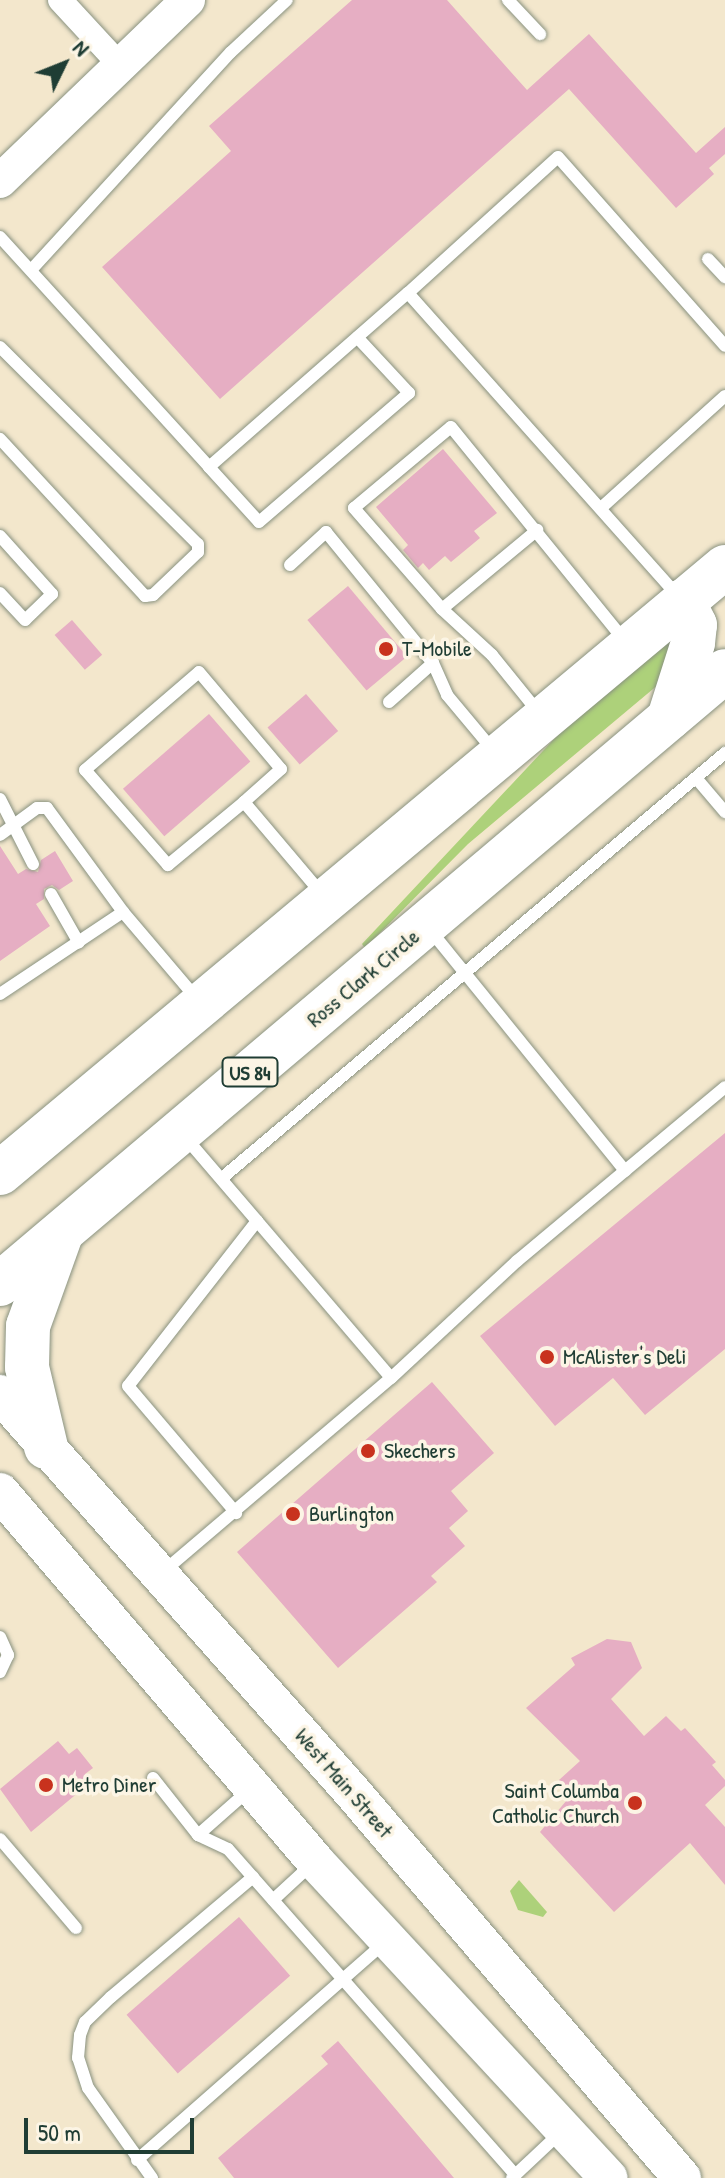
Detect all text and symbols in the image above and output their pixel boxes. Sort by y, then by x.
north arrow [24,24,104,104]
text: N [67,33,97,62]
place label: T-Mobile [402,636,472,662]
marker: T-Mobile [377,640,395,658]
street label: Ross Clark Circle [301,923,425,1033]
road number: US 84 [220,1056,280,1088]
place label: McAlister's Deli [563,1344,687,1370]
marker: McAlister's Deli [538,1348,556,1366]
place label: Skechers [384,1438,455,1464]
marker: Skechers [359,1442,377,1460]
place label: Burlington [309,1501,394,1527]
marker: Burlington [284,1505,302,1523]
street label: West Main Street [289,1723,399,1843]
place label: Metro Diner [62,1772,156,1798]
marker: Metro Diner [37,1776,55,1794]
place label: Saint Columba Catholic Church [492,1777,619,1828]
marker: Saint Columba Catholic Church [626,1794,644,1812]
scale bar [28,2102,198,2152]
text: 50 m [38,2116,81,2148]

